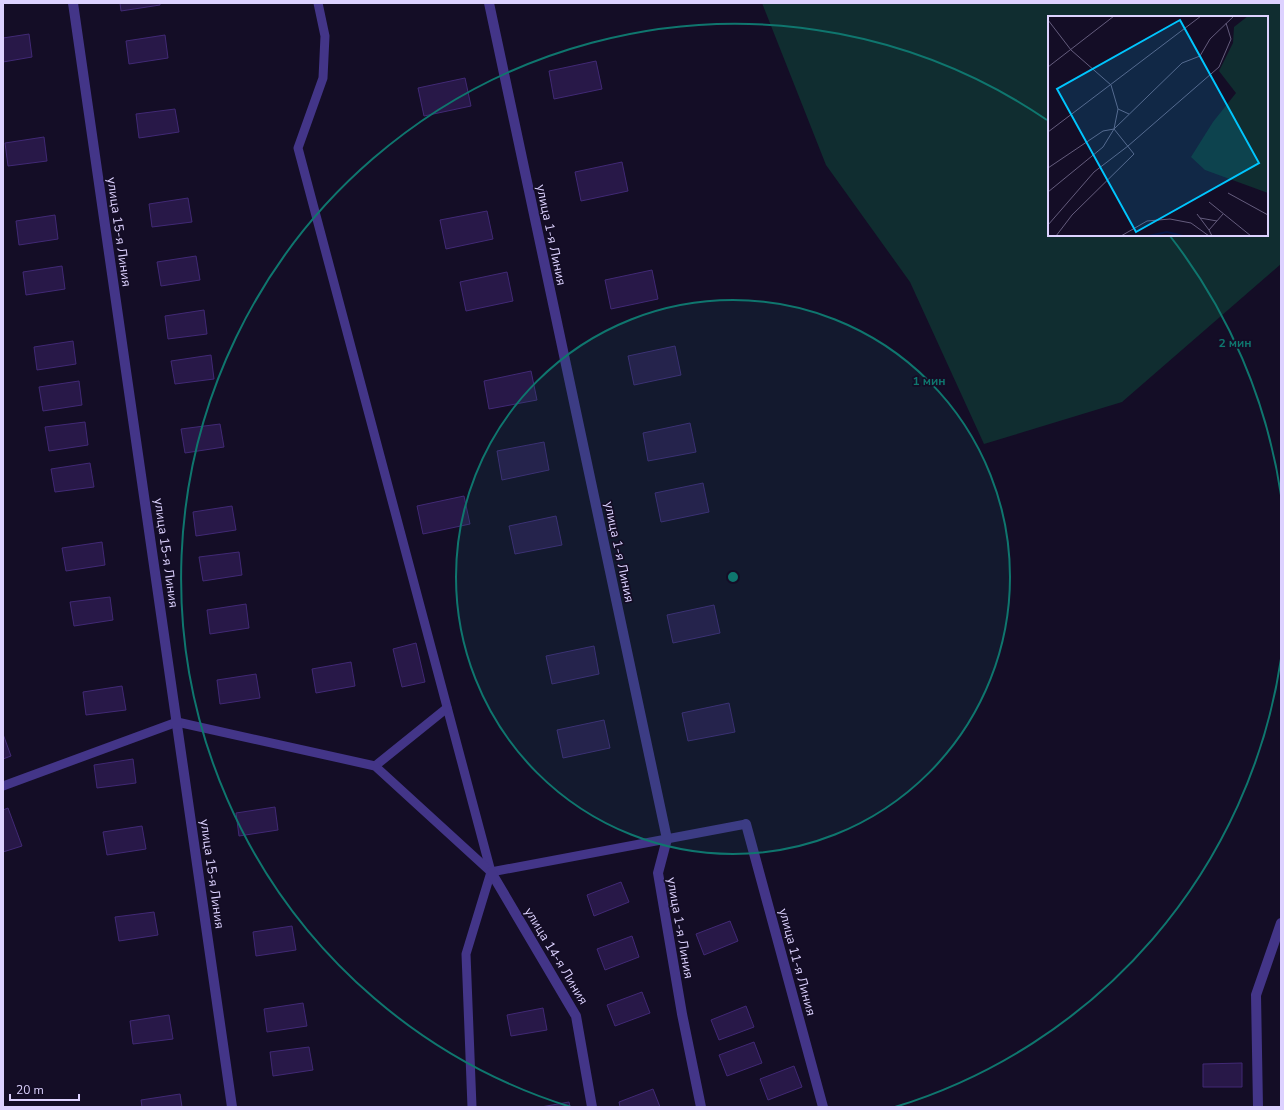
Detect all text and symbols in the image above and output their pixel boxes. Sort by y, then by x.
inset map [1048,16,1268,236]
street label: улица 15-я Линия [102,176,136,288]
street label: улица 1-я Линия [532,183,570,287]
text: 2 мин [1218,335,1252,351]
text: 1 мин [912,373,946,389]
street label: улица 15-я Линия [149,497,183,609]
street label: улица 1-я Линия [600,500,638,604]
centre of rings [726,570,740,584]
street label: улица 15-я Линия [195,818,229,930]
street label: улица 1-я Линия [662,876,698,980]
street label: улица 14-я Линия [520,904,592,1008]
street label: улица 11-я Линия [774,906,820,1018]
scale bar [10,1076,79,1102]
text: 20 m [16,1082,44,1098]

